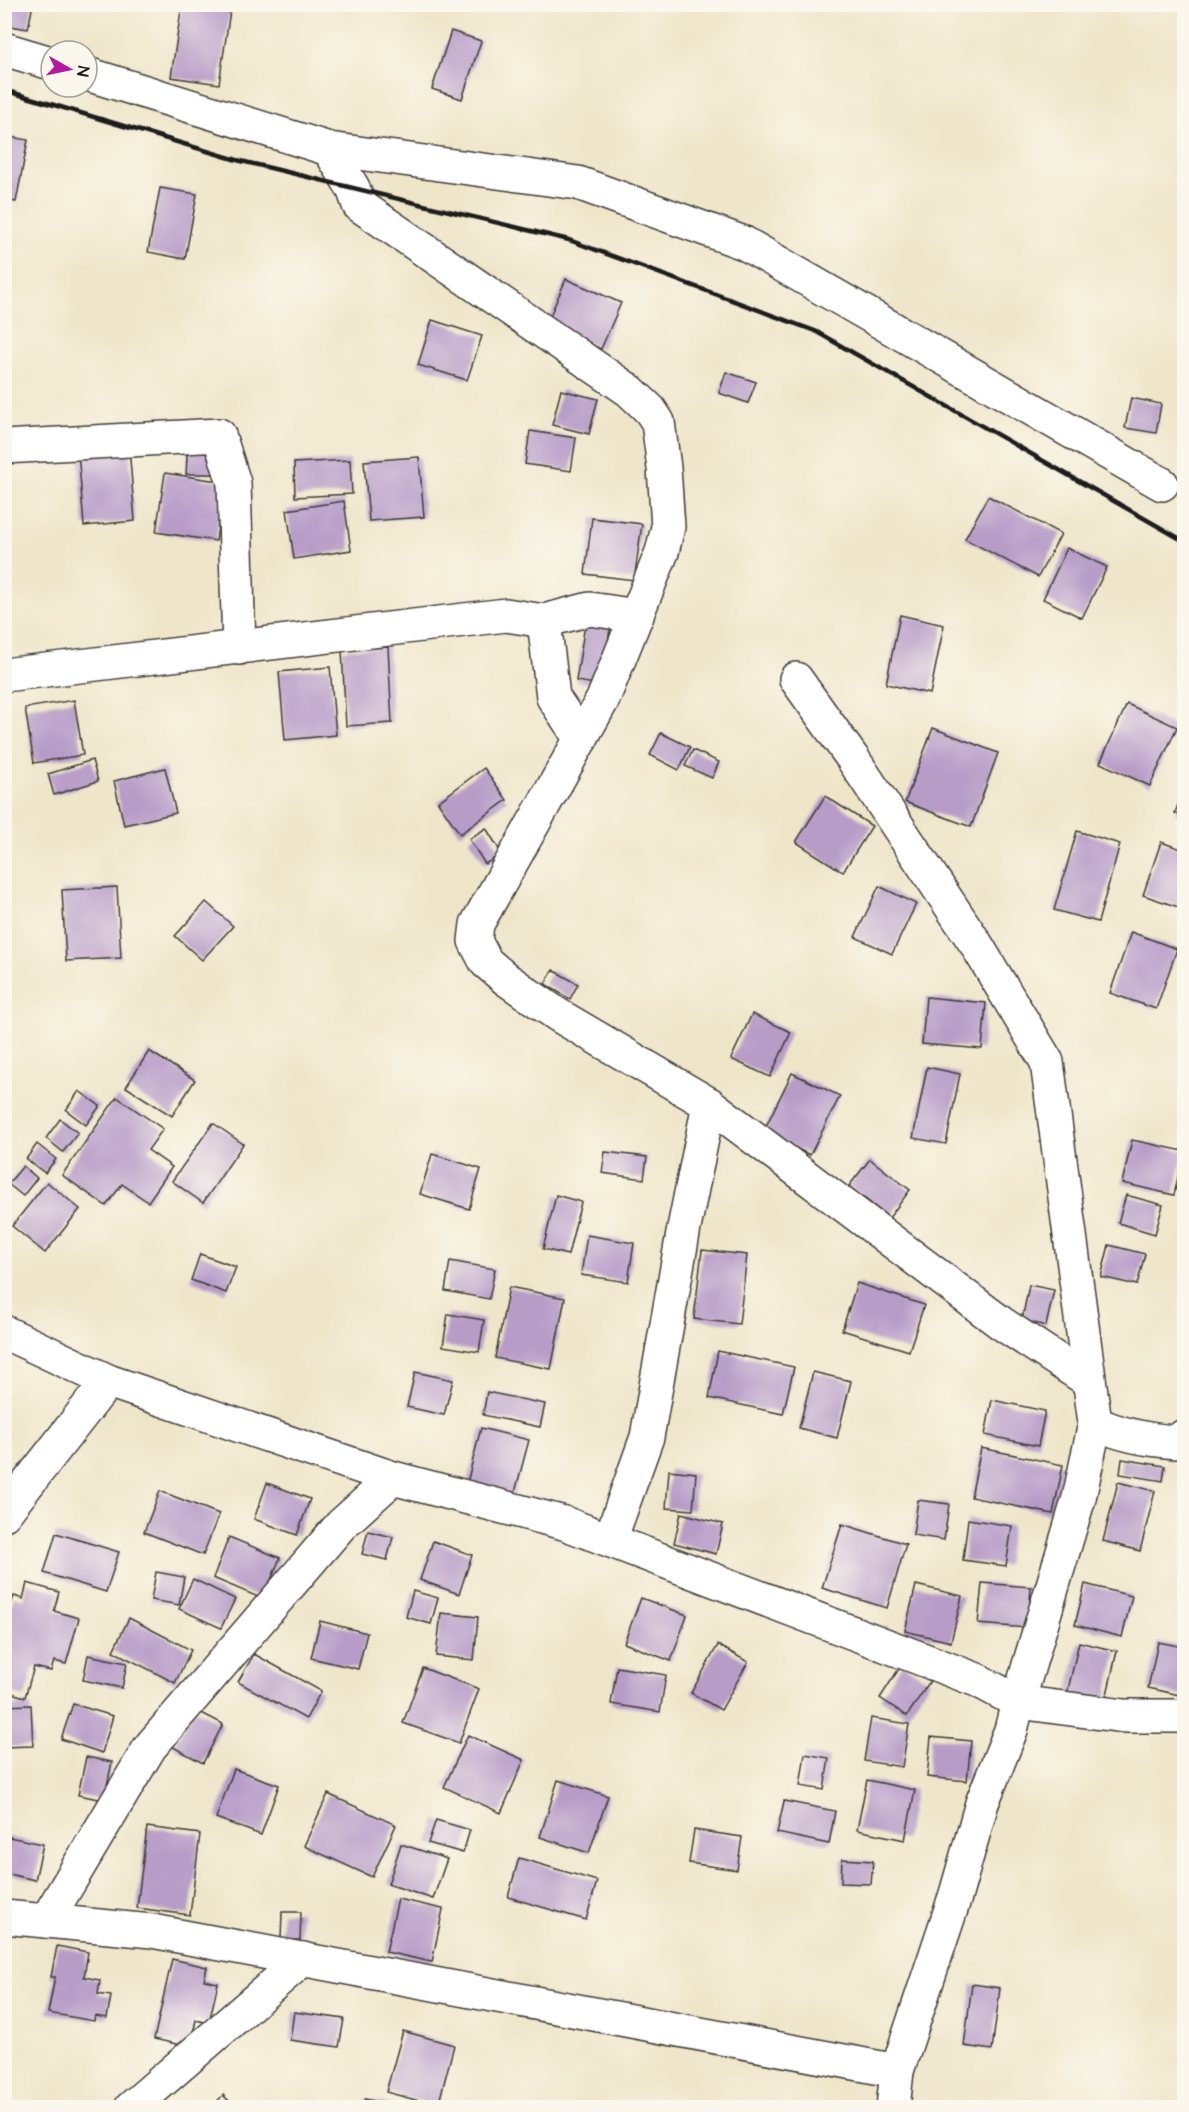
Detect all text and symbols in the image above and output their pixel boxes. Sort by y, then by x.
north arrow [39,39,99,99]
text: N [71,65,94,78]

